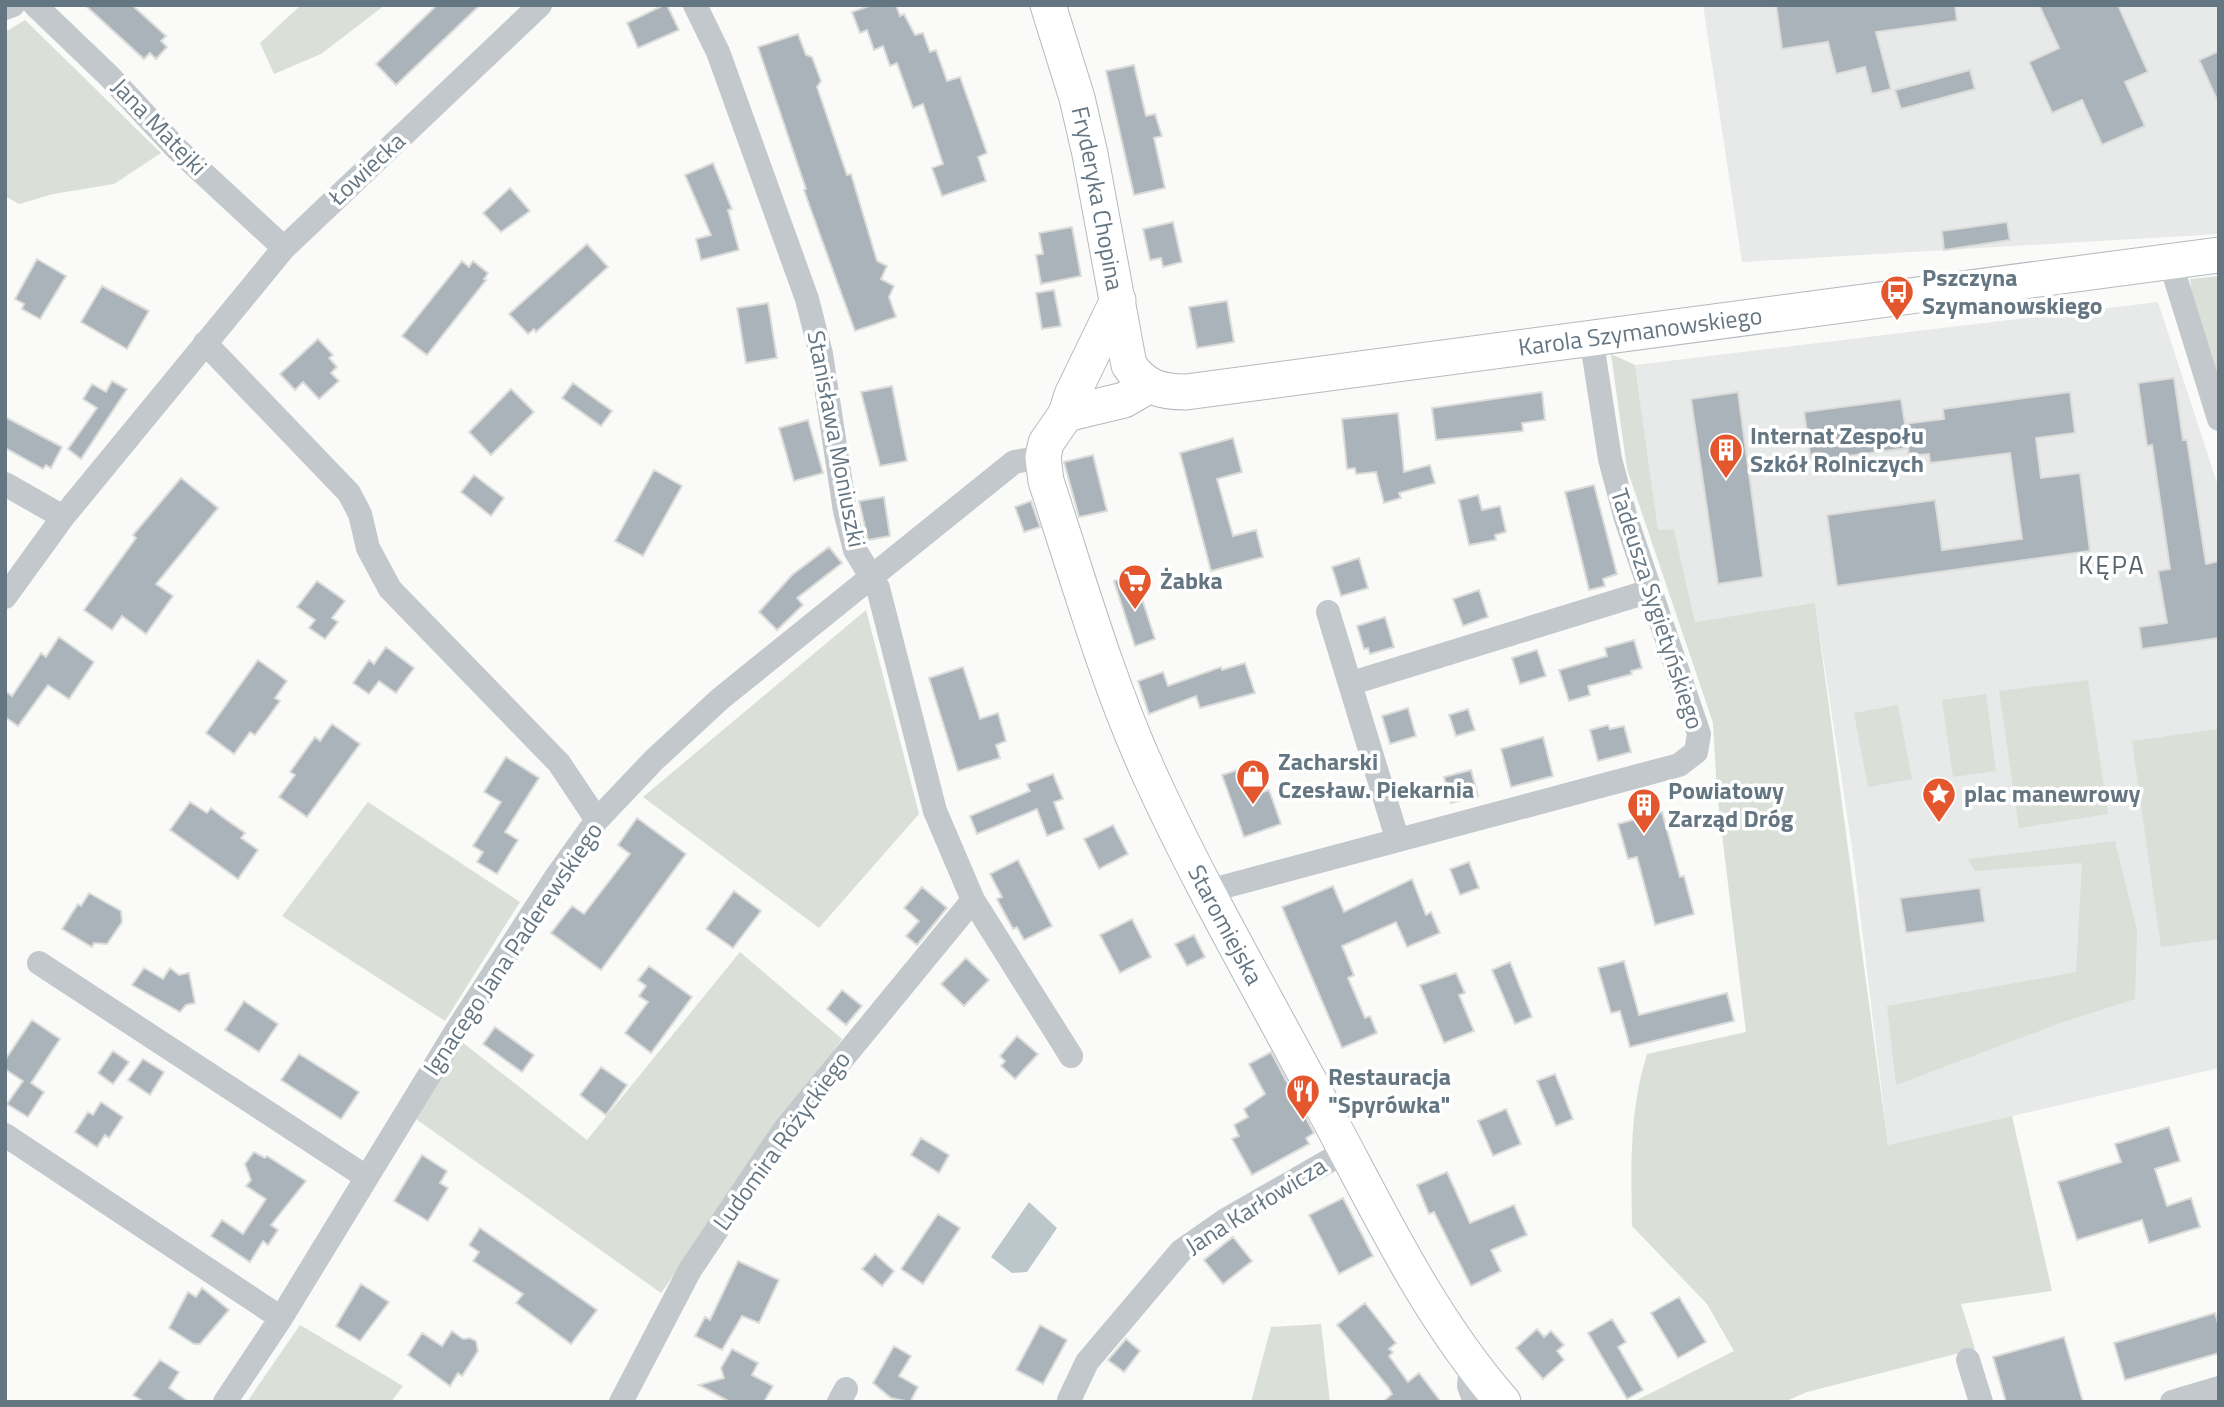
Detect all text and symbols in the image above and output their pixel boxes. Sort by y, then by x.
street label: Jana Matejki [104,69,216,183]
street label: Fryderyka Chopina [1063,103,1134,293]
street label: Łowiecka [319,123,413,214]
place label: Pszczyna Szymanowskiego [1922,259,2103,323]
bus stop icon: Pszczyna Szymanowskiego [1878,273,1916,322]
street label: Karola Szymanowskiego [1516,297,1764,365]
street label: Stanisława Moniuszki [798,327,876,550]
place label: Internat Zespołu Szkół Rolniczych [1750,417,1924,481]
building icon: Internat Zespołu Szkół Rolniczych [1707,431,1745,480]
street label: Tadeusza Sygietyńskiego [1602,484,1714,734]
district label: KĘPA [2078,545,2146,584]
supermarket icon: Żabka [1116,562,1154,611]
place label: Żabka [1160,562,1223,598]
place label: Zacharski Czesław. Piekarnia [1278,743,1474,807]
shop icon: Zacharski Czesław. Piekarnia [1234,757,1272,806]
place label: Powiatowy Zarząd Dróg [1668,772,1794,836]
place icon: plac manewrowy [1920,775,1958,824]
place label: plac manewrowy [1964,775,2140,811]
building icon: Powiatowy Zarząd Dróg [1625,786,1663,835]
street label: Ignacego Jana Paderewskiego [414,814,611,1082]
street label: Staromiejska [1179,858,1273,991]
street label: Ludomira Różyckiego [704,1043,859,1238]
place label: Restauracja "Spyrówka" [1328,1058,1451,1122]
restaurant icon: Restauracja "Spyrówka" [1284,1072,1322,1121]
street label: Jana Karłowicza [1178,1147,1333,1263]

